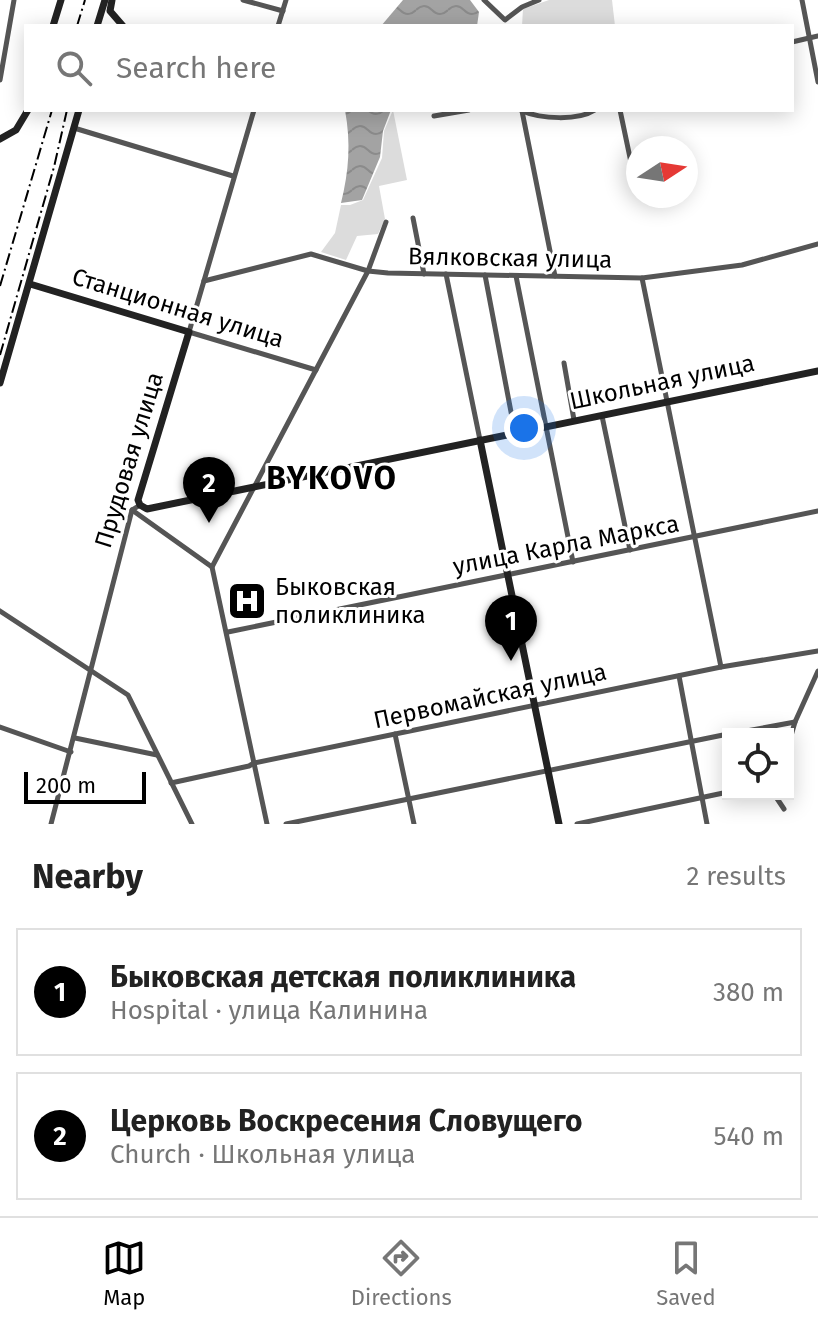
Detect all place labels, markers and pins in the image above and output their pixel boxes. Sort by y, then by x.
pin: 2 [183,457,235,523]
place label: Быковская поликлиника [275,573,426,629]
hospital icon: Быковская поликлиника [226,580,268,622]
pin: 1 [485,595,537,661]

